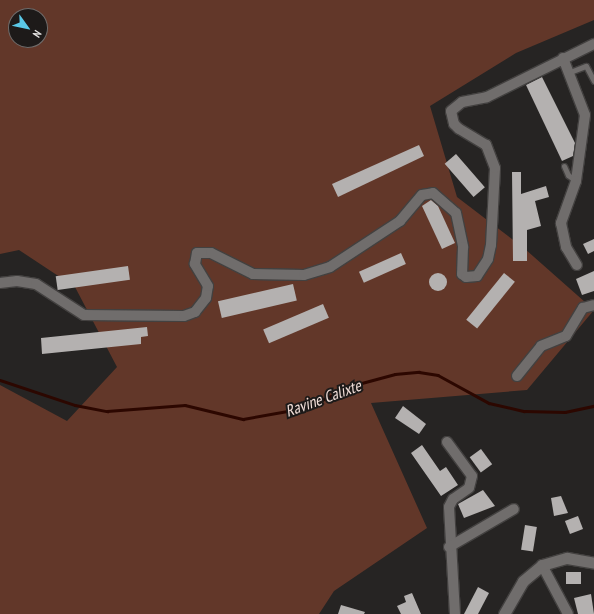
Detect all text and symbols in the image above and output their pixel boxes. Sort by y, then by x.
north arrow [8,8,48,48]
text: N [30,28,45,40]
water label: Ravine Calixte [283,375,363,421]

